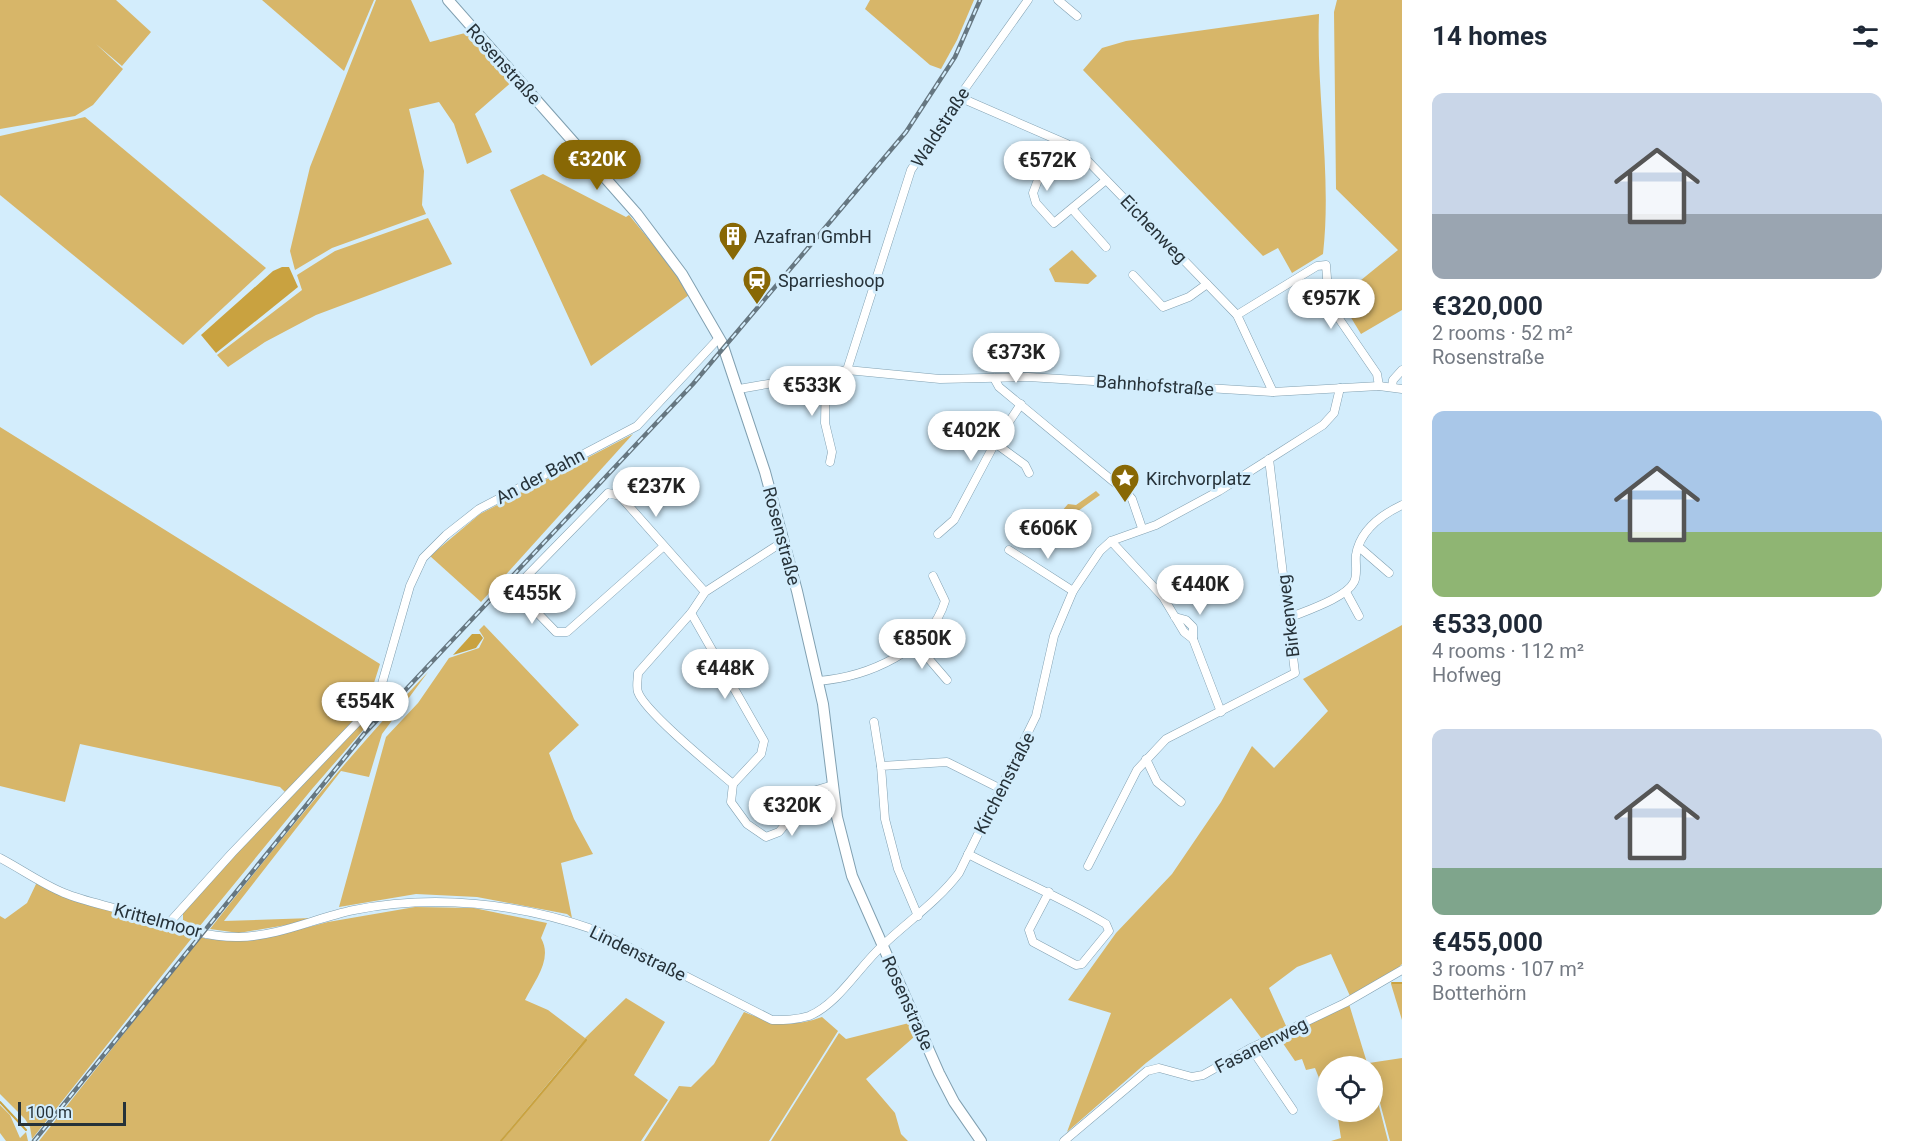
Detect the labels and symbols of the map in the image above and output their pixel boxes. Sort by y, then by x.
street label: Rosenstraße [462,19,546,109]
street label: Waldstraße [906,83,974,171]
pin: €320K [555,140,639,191]
pin: €572K [1005,141,1089,192]
street label: Eichenweg [1116,191,1192,267]
building icon: Azafran GmbH [717,220,749,262]
place label: Azafran GmbH [754,226,872,247]
station icon: Sparrieshoop [741,264,773,306]
place label: Sparrieshoop [778,270,885,291]
pin: €957K [1289,279,1373,330]
pin: €373K [974,333,1058,384]
pin: €533K [770,366,854,417]
street label: Bahnhofstraße [1095,370,1215,400]
pin: €402K [929,411,1013,462]
street label: An der Bahn [492,444,588,508]
place icon: Kirchvorplatz [1109,462,1141,504]
pin: €237K [614,467,698,518]
place label: Kirchvorplatz [1146,468,1251,489]
street label: Rosenstraße [759,484,805,588]
pin: €606K [1006,509,1090,560]
pin: €440K [1158,565,1242,616]
street label: Birkenweg [1273,573,1303,659]
pin: €455K [490,574,574,625]
pin: €850K [880,619,964,670]
pin: €448K [683,649,767,700]
pin: €554K [323,682,407,733]
street label: Kirchenstraße [969,729,1039,837]
pin: €320K [750,786,834,837]
street label: Krittelmoor [112,898,204,942]
street label: Lindenstraße [586,921,690,985]
street label: Rosenstraße [878,953,938,1053]
street label: Fasanenweg [1211,1013,1311,1077]
scale bar [18,1099,126,1126]

